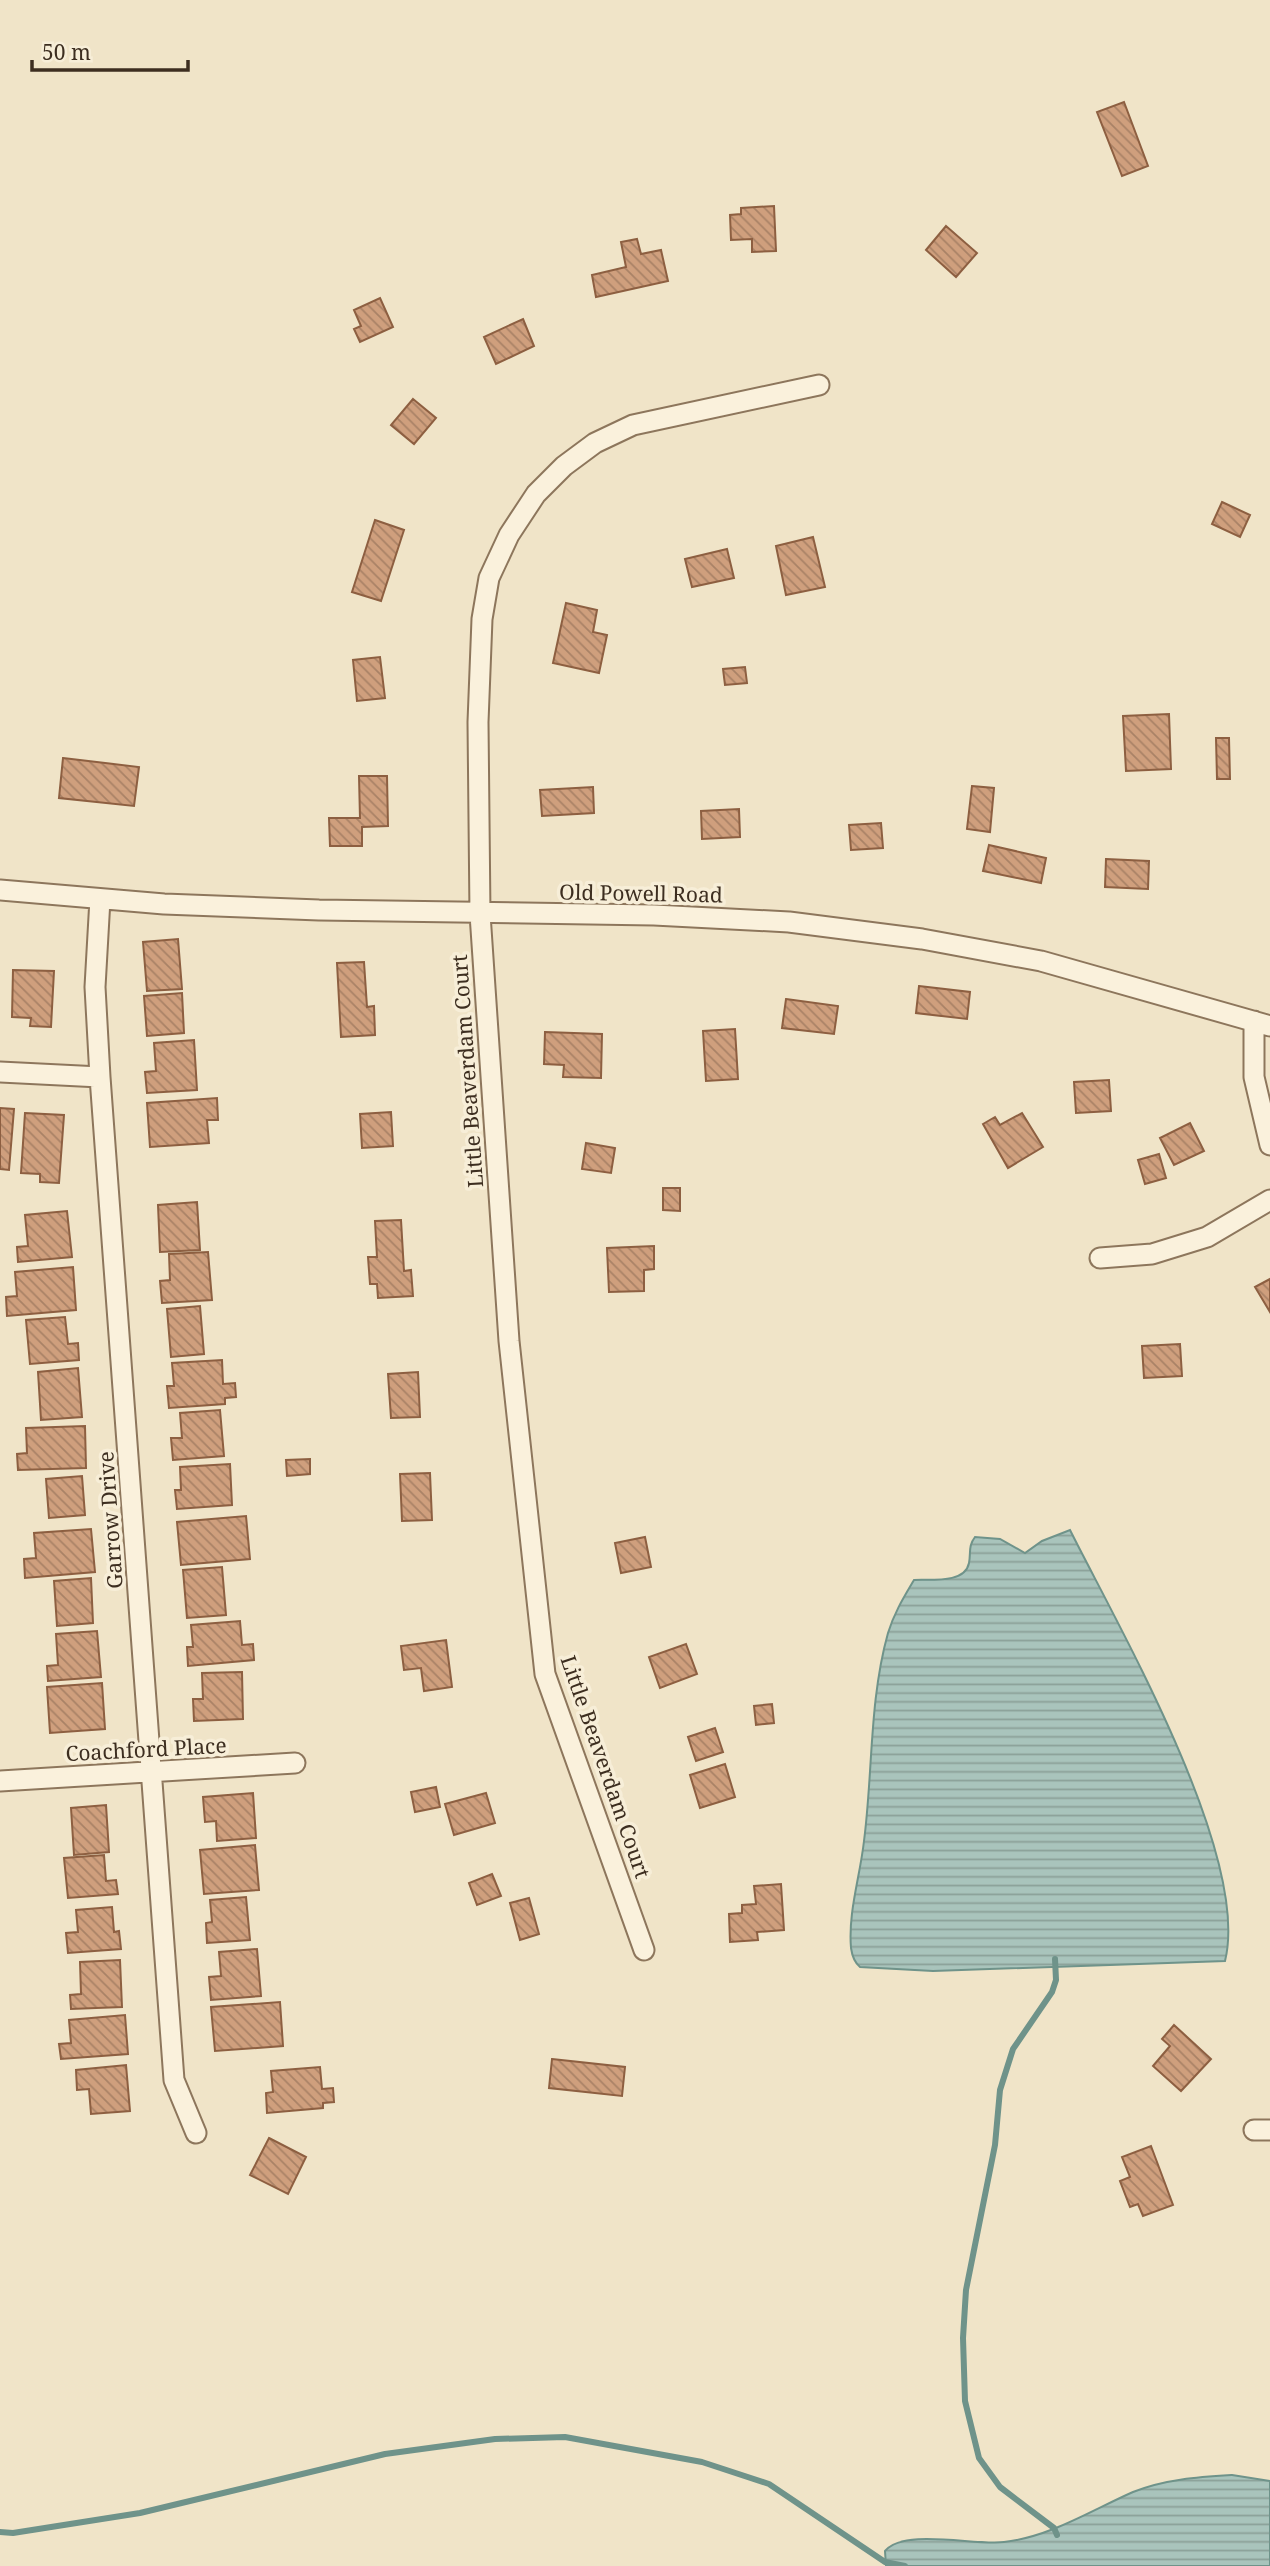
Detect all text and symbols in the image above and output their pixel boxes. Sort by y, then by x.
scale bar [32,28,187,72]
text: 50 m [42,38,91,66]
street label: Old Powell Road [559,878,723,908]
street label: Little Beaverdam Court [445,954,489,1189]
street label: Garrow Drive [91,1450,129,1590]
street label: Little Beaverdam Court [555,1652,657,1882]
street label: Coachford Place [65,1731,227,1767]

